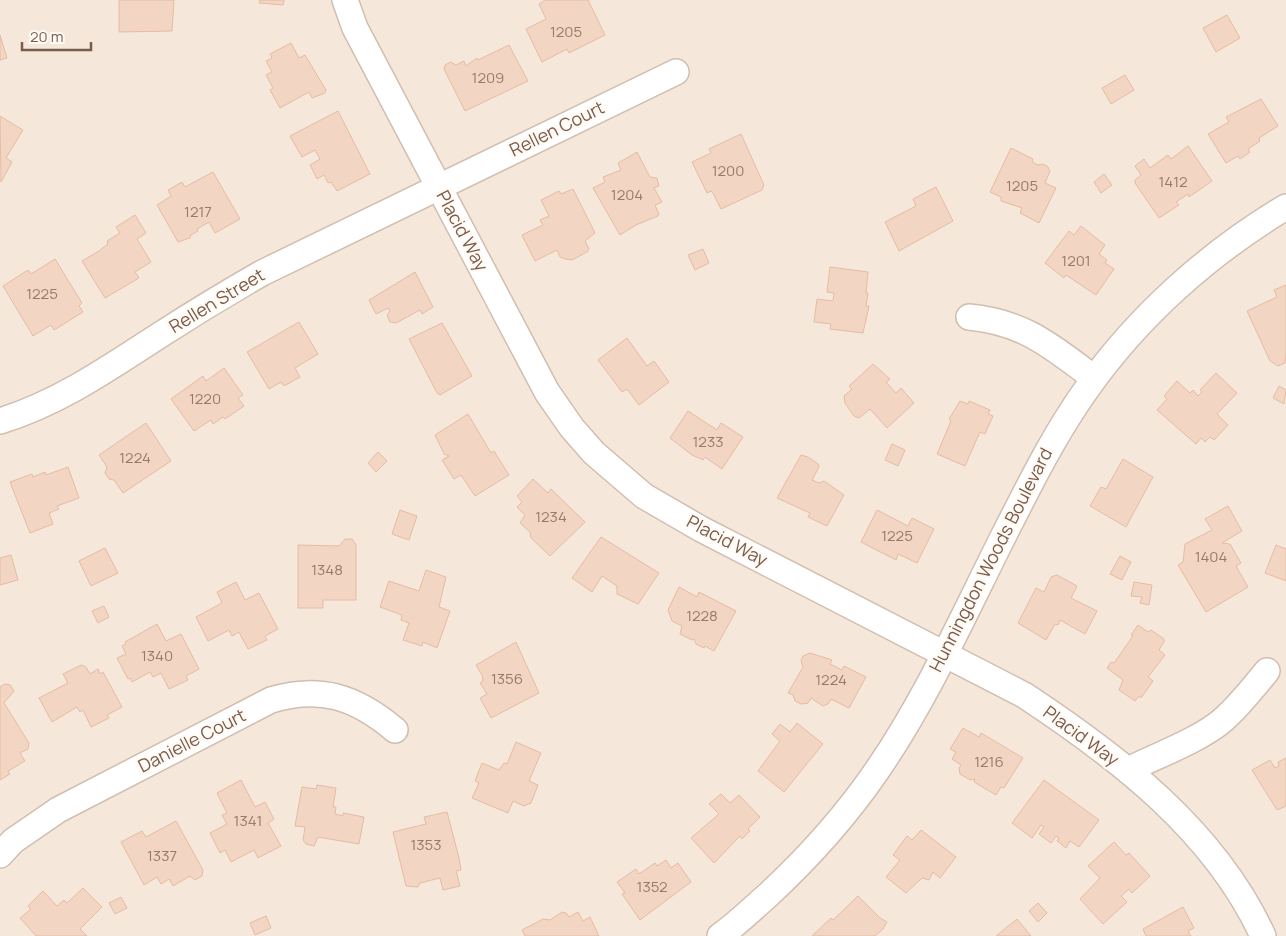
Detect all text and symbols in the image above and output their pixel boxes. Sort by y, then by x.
scale bar [22,20,91,52]
house number: 1205 [550,21,582,42]
text: 20 m [30,26,63,47]
house number: 1209 [472,67,504,88]
street label: Rellen Court [505,95,608,161]
house number: 1200 [712,160,744,181]
house number: 1412 [1158,171,1188,192]
house number: 1205 [1006,175,1038,196]
house number: 1204 [611,184,643,205]
street label: Placid Way [432,186,494,276]
house number: 1217 [184,201,212,222]
house number: 1201 [1061,250,1091,271]
street label: Rellen Street [164,262,269,338]
house number: 1225 [26,283,58,304]
house number: 1220 [189,388,221,409]
house number: 1233 [693,431,724,452]
street label: Hunningdon Woods Boulevard [923,443,1057,676]
house number: 1224 [119,447,151,468]
house number: 1234 [535,506,567,527]
street label: Placid Way [683,509,772,572]
house number: 1225 [881,525,913,546]
house number: 1404 [1195,546,1227,567]
house number: 1348 [311,559,343,580]
house number: 1228 [686,605,718,626]
house number: 1340 [141,645,173,666]
house number: 1356 [491,668,523,689]
house number: 1224 [815,669,847,690]
street label: Placid Way [1039,700,1125,771]
street label: Danielle Court [134,703,250,778]
house number: 1216 [974,751,1004,772]
house number: 1341 [234,810,262,831]
house number: 1353 [410,834,442,855]
house number: 1337 [147,845,177,866]
house number: 1352 [637,876,667,897]

